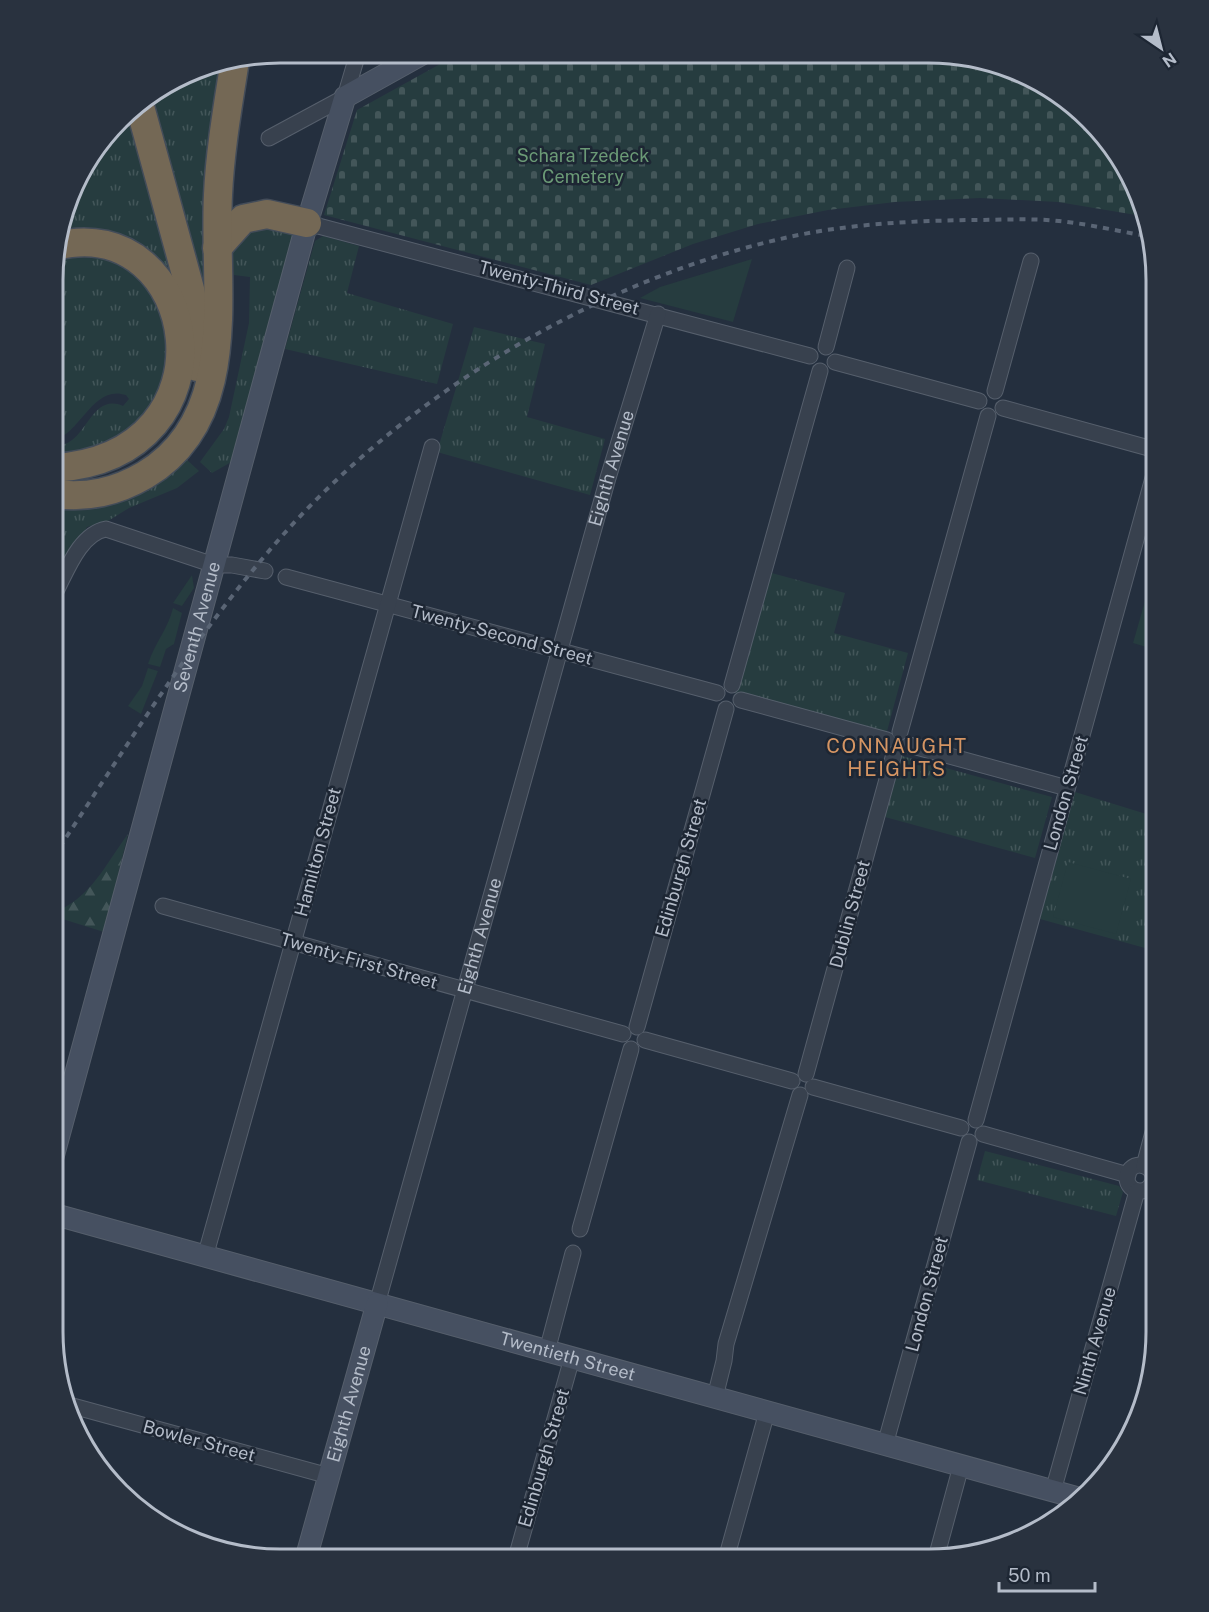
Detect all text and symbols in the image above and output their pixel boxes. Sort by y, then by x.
north arrow [1131,18,1191,78]
text: N [1159,49,1180,71]
park label: Schara Tzedeck Cemetery [517,145,649,187]
street label: Twenty-Third Street [477,256,642,319]
street label: Eighth Avenue [584,407,638,529]
street label: Seventh Avenue [169,559,224,695]
street label: Twenty-Second Street [409,600,595,669]
street label: London Street [1039,733,1092,853]
district label: CONNAUGHT HEIGHTS [826,734,968,781]
street label: Hamilton Street [290,785,345,919]
street label: Edinburgh Street [651,796,710,940]
street label: Dublin Street [825,858,874,970]
street label: Eighth Avenue [453,875,506,997]
street label: Twenty-First Street [278,928,440,993]
street label: London Street [901,1234,952,1354]
street label: Ninth Avenue [1069,1284,1120,1397]
street label: Twentieth Street [498,1327,638,1385]
street label: Eighth Avenue [322,1343,375,1464]
street label: Edinburgh Street [514,1386,573,1530]
street label: Bowler Street [141,1415,258,1466]
scale bar [999,1555,1095,1593]
text: 50 m [1008,1565,1051,1586]

